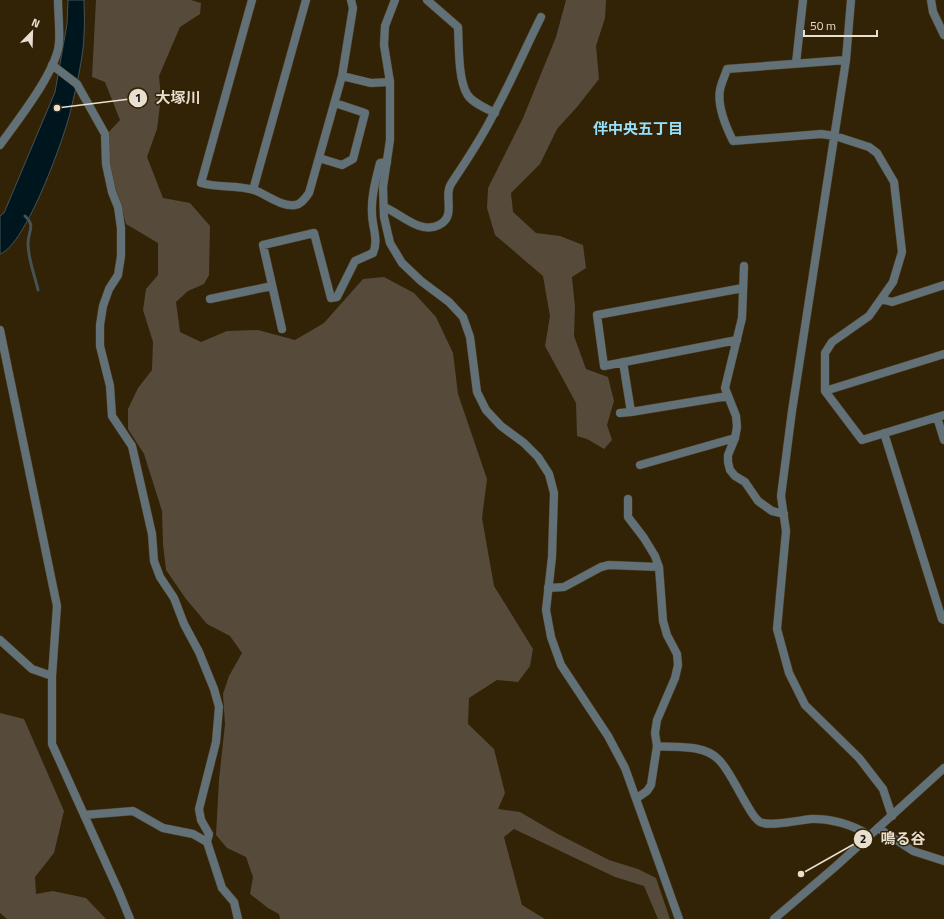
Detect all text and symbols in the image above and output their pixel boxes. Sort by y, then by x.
north arrow [12,12,52,52]
scale bar [804,12,877,38]
text: N [29,14,43,32]
text: 50 m [810,16,836,35]
callout: 大塚川 [128,85,209,112]
text: 大塚川 [155,86,201,109]
text: 1 [135,88,141,107]
district label: 伴中央五丁目 [593,117,683,140]
callout: 鳴る谷 [853,825,934,852]
text: 鳴る谷 [880,827,926,850]
text: 2 [860,829,866,848]

